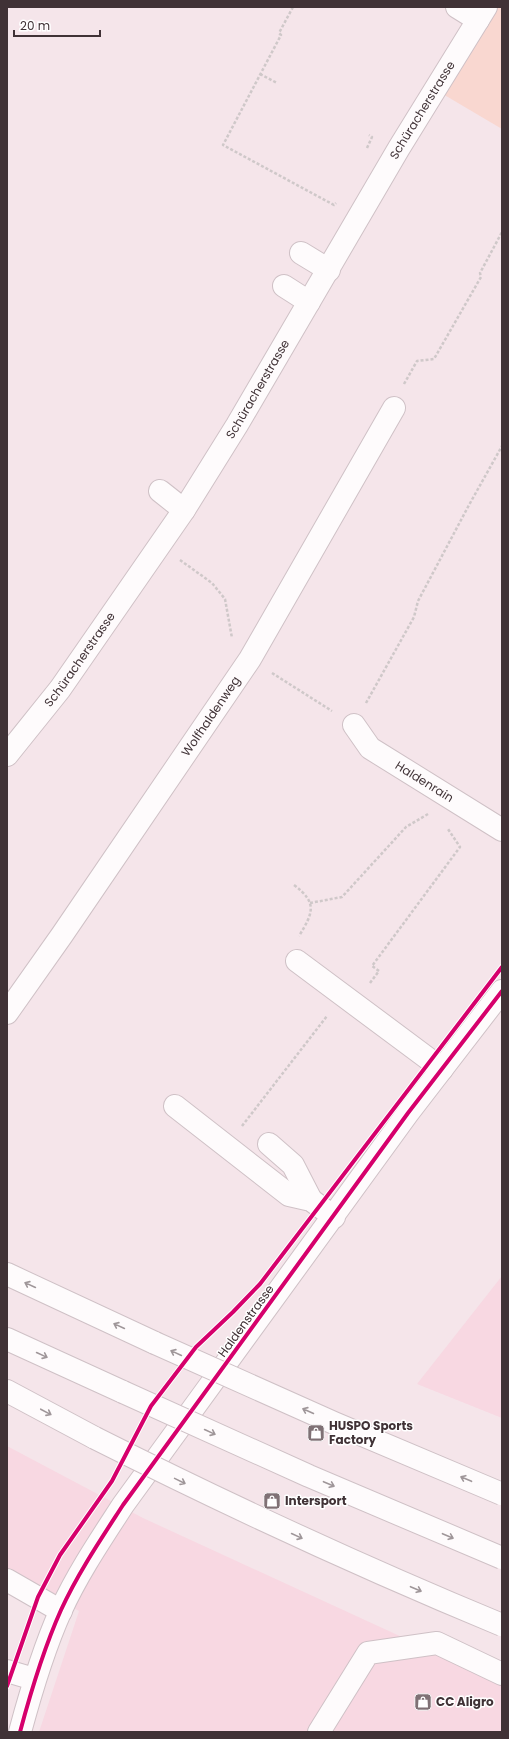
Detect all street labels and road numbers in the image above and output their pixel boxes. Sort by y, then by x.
street label: Schüracherstrasse [385,58,459,162]
street label: Schüracherstrasse [222,336,293,442]
street label: Schüracherstrasse [40,609,119,710]
street label: Wolfhaldenweg [177,673,244,760]
street label: Haldenrain [392,757,457,806]
street label: Haldenstrasse [214,1281,278,1360]

